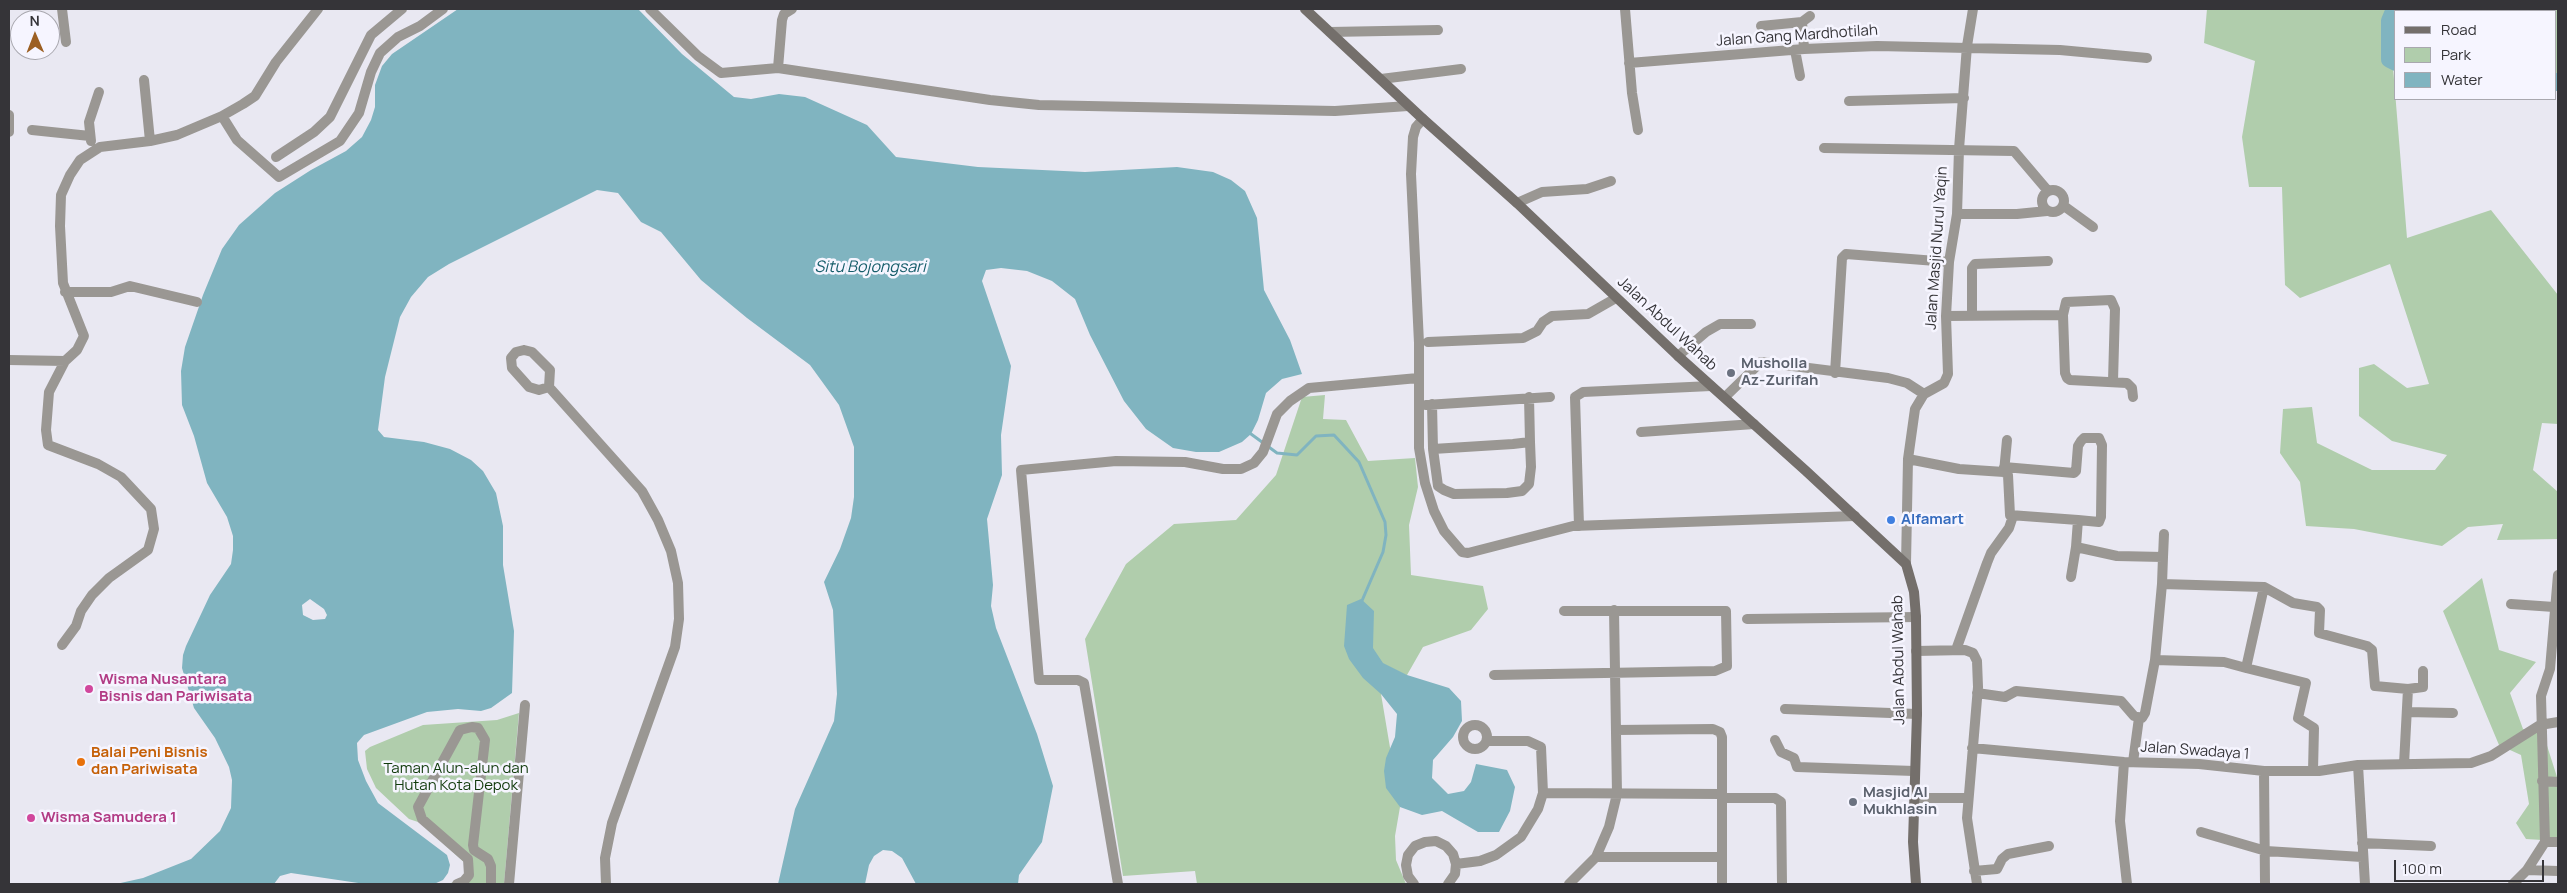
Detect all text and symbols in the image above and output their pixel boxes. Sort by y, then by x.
north arrow [10,10,60,60]
legend [2394,10,2557,100]
text: N [30,11,40,30]
text: Road [2441,19,2477,40]
street label: Jalan Gang Mardhotilah [1716,21,1878,51]
text: Park [2441,44,2471,65]
text: Water [2441,69,2483,90]
street label: Jalan Masjid Nurul Yaqin [1922,166,1952,330]
water label: Situ Bojongsari [814,258,926,278]
street label: Jalan Abdul Wahab [1613,273,1721,375]
place label: Musholla Az-Zurifah [1741,355,1818,390]
marker: Musholla Az-Zurifah [1725,367,1737,379]
place label: Alfamart [1901,511,1964,529]
marker: Alfamart [1885,514,1897,526]
street label: Jalan Abdul Wahab [1889,595,1909,725]
place label: Wisma Nusantara Bisnis dan Pariwisata [99,671,252,706]
marker: Wisma Nusantara Bisnis dan Pariwisata [83,683,95,695]
street label: Jalan Swadaya 1 [2140,738,2250,764]
place label: Balai Peni Bisnis dan Pariwisata [91,744,208,779]
marker: Balai Peni Bisnis dan Pariwisata [75,756,87,768]
park label: Taman Alun-alun dan Hutan Kota Depok [383,760,529,795]
place label: Masjid Al Mukhlasin [1863,784,1937,819]
marker: Masjid Al Mukhlasin [1847,796,1859,808]
place label: Wisma Samudera 1 [41,809,176,827]
marker: Wisma Samudera 1 [25,812,37,824]
scale bar [2397,850,2547,882]
text: 100 m [2402,858,2442,879]

